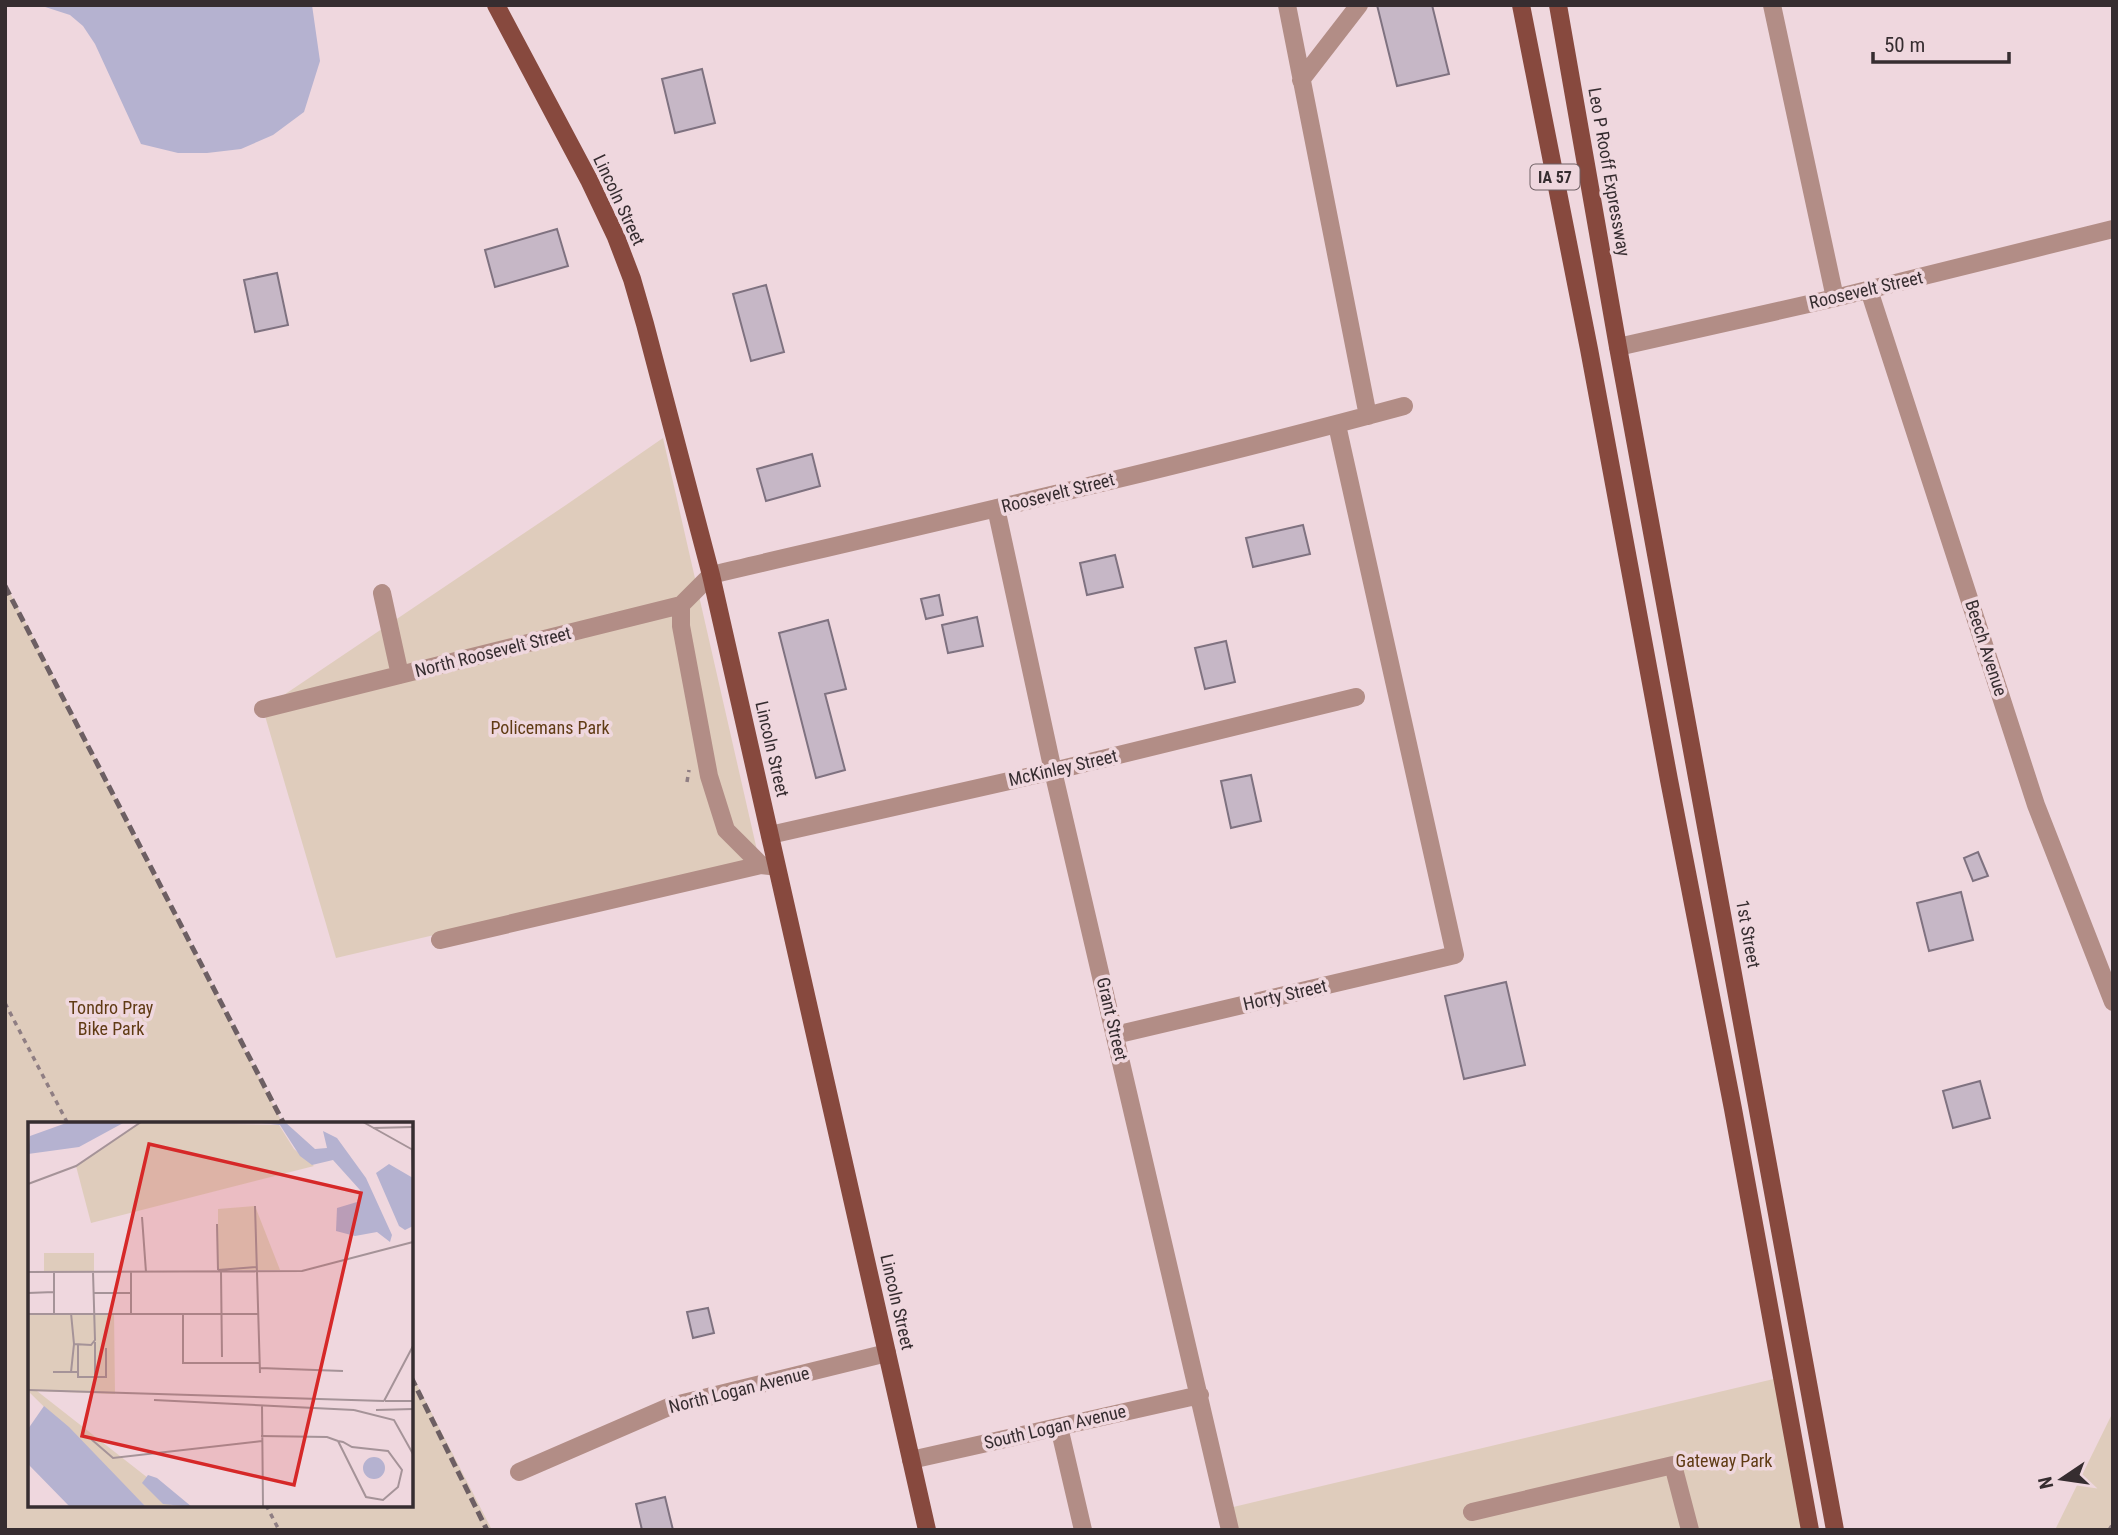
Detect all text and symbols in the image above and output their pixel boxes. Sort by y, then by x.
scale bar [1873,21,2010,65]
text: 50 m [1884,33,1925,57]
street label: Leo P Rooff Expressway [1584,86,1635,258]
street label: Lincoln Street [589,151,650,249]
road number: IA 57 [1530,164,1580,190]
street label: Roosevelt Street [1807,266,1925,313]
street label: Roosevelt Street [999,468,1117,517]
street label: Beech Avenue [1961,597,2012,698]
street label: North Roosevelt Street [413,622,573,681]
street label: Lincoln Street [751,699,794,799]
park label: Policemans Park [490,717,610,738]
street label: McKinley Street [1007,745,1119,790]
street label: 1st Street [1732,898,1765,970]
street label: Grant Street [1093,975,1132,1063]
street label: Horty Street [1241,975,1329,1014]
park label: Tondro Pray Bike Park [69,997,154,1039]
inset map [28,1122,413,1507]
street label: Lincoln Street [876,1252,919,1352]
street label: North Logan Avenue [666,1362,811,1417]
street label: South Logan Avenue [982,1400,1128,1453]
north arrow [2027,1444,2097,1514]
park label: Gateway Park [1676,1450,1772,1471]
text: N [2033,1474,2058,1491]

